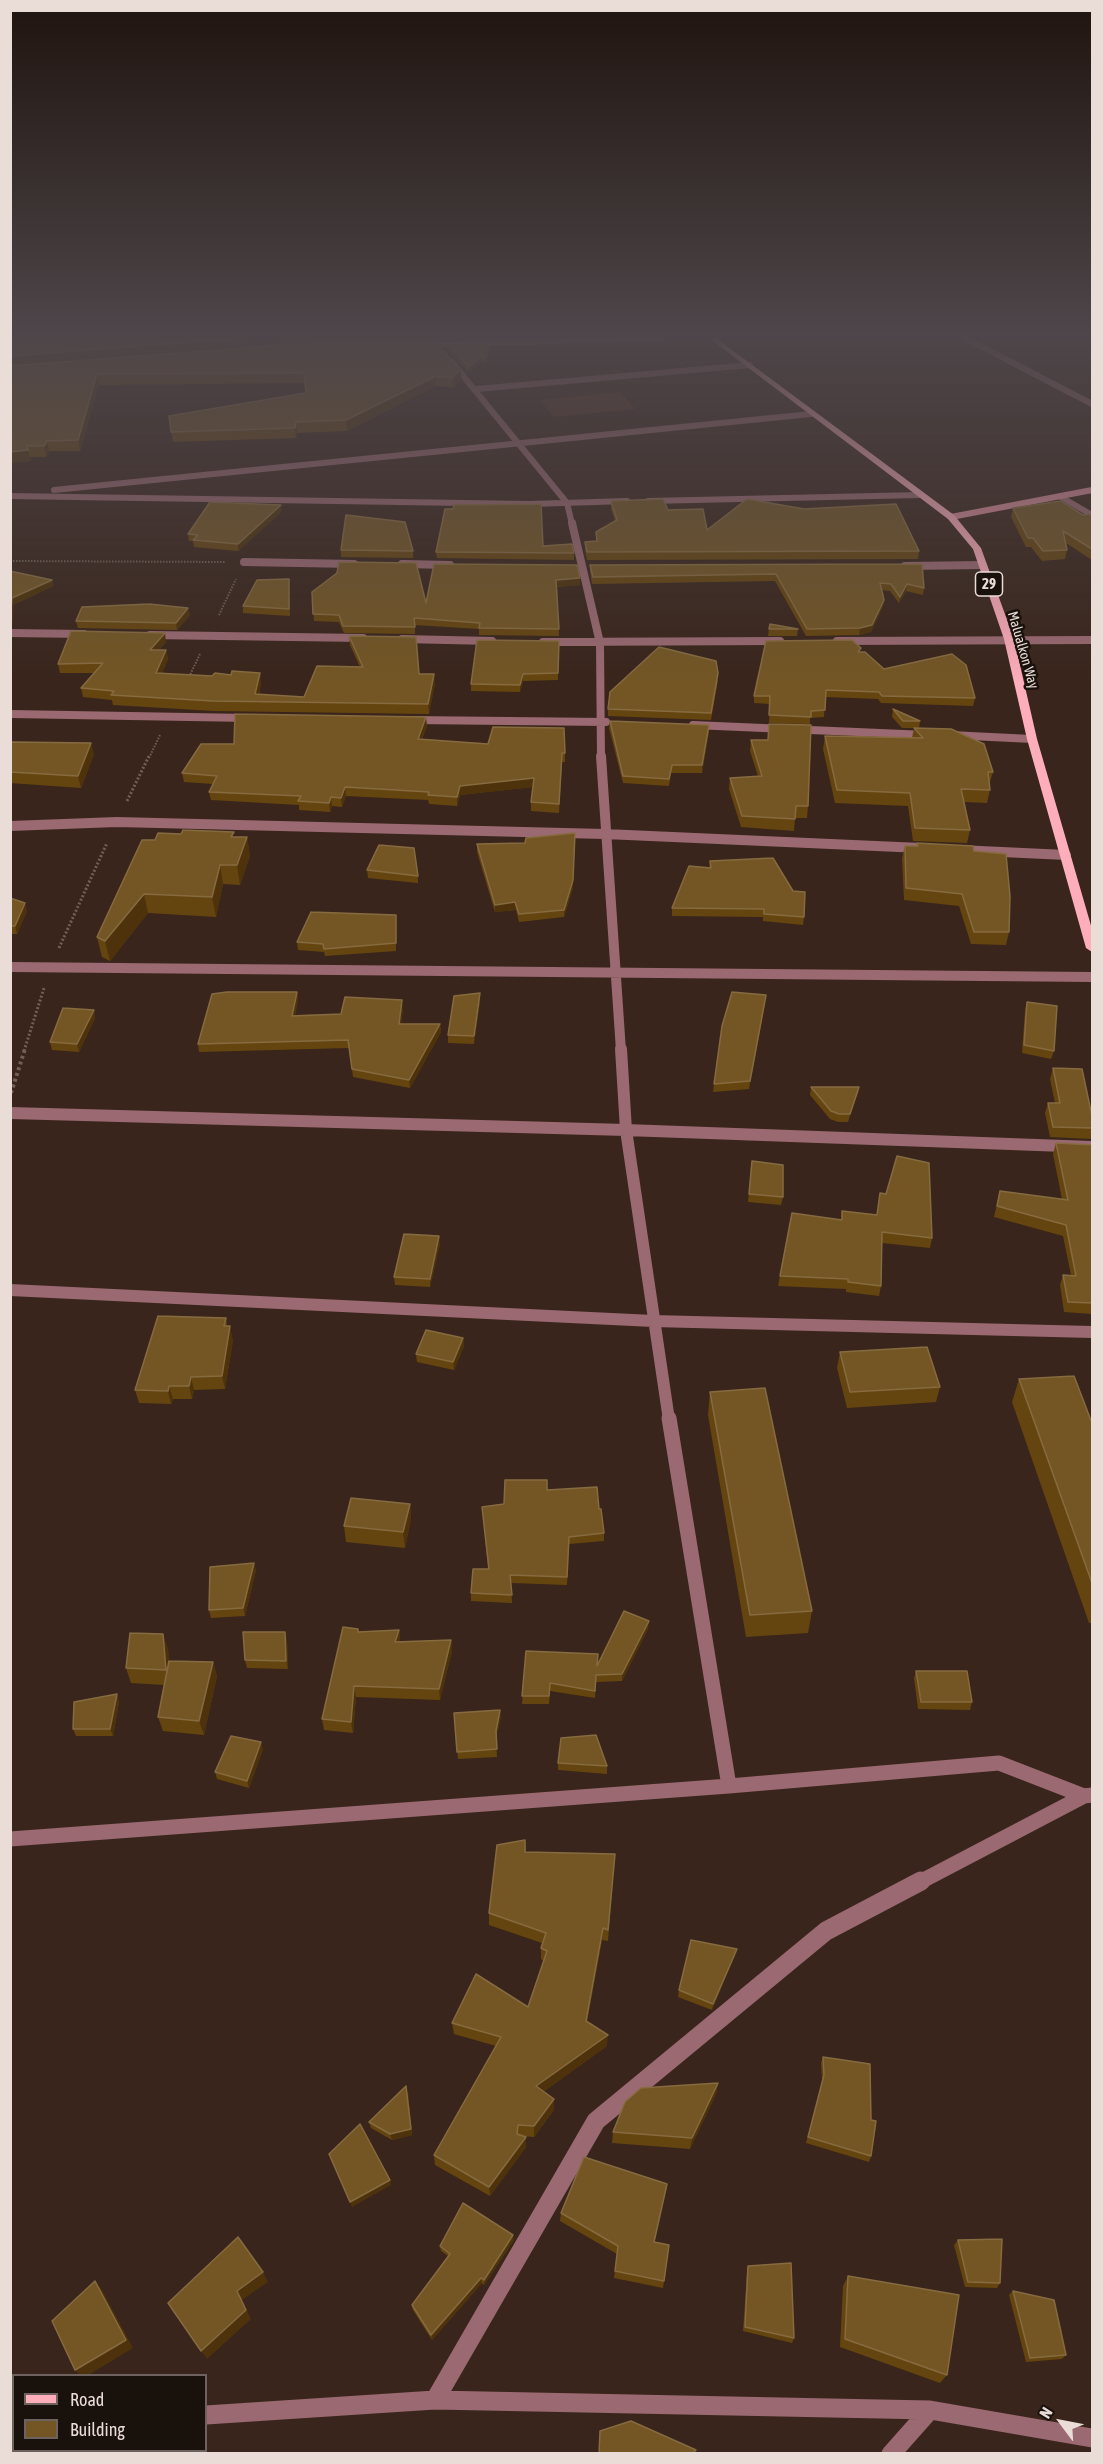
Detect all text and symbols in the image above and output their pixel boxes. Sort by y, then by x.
road number: 29 [976,572,1002,596]
street label: Malualkon Way [1004,609,1042,691]
legend [12,2374,207,2452]
text: Road [70,2389,104,2410]
north arrow [1031,2392,1091,2452]
text: N [1036,2404,1056,2421]
text: Building [70,2419,125,2440]

